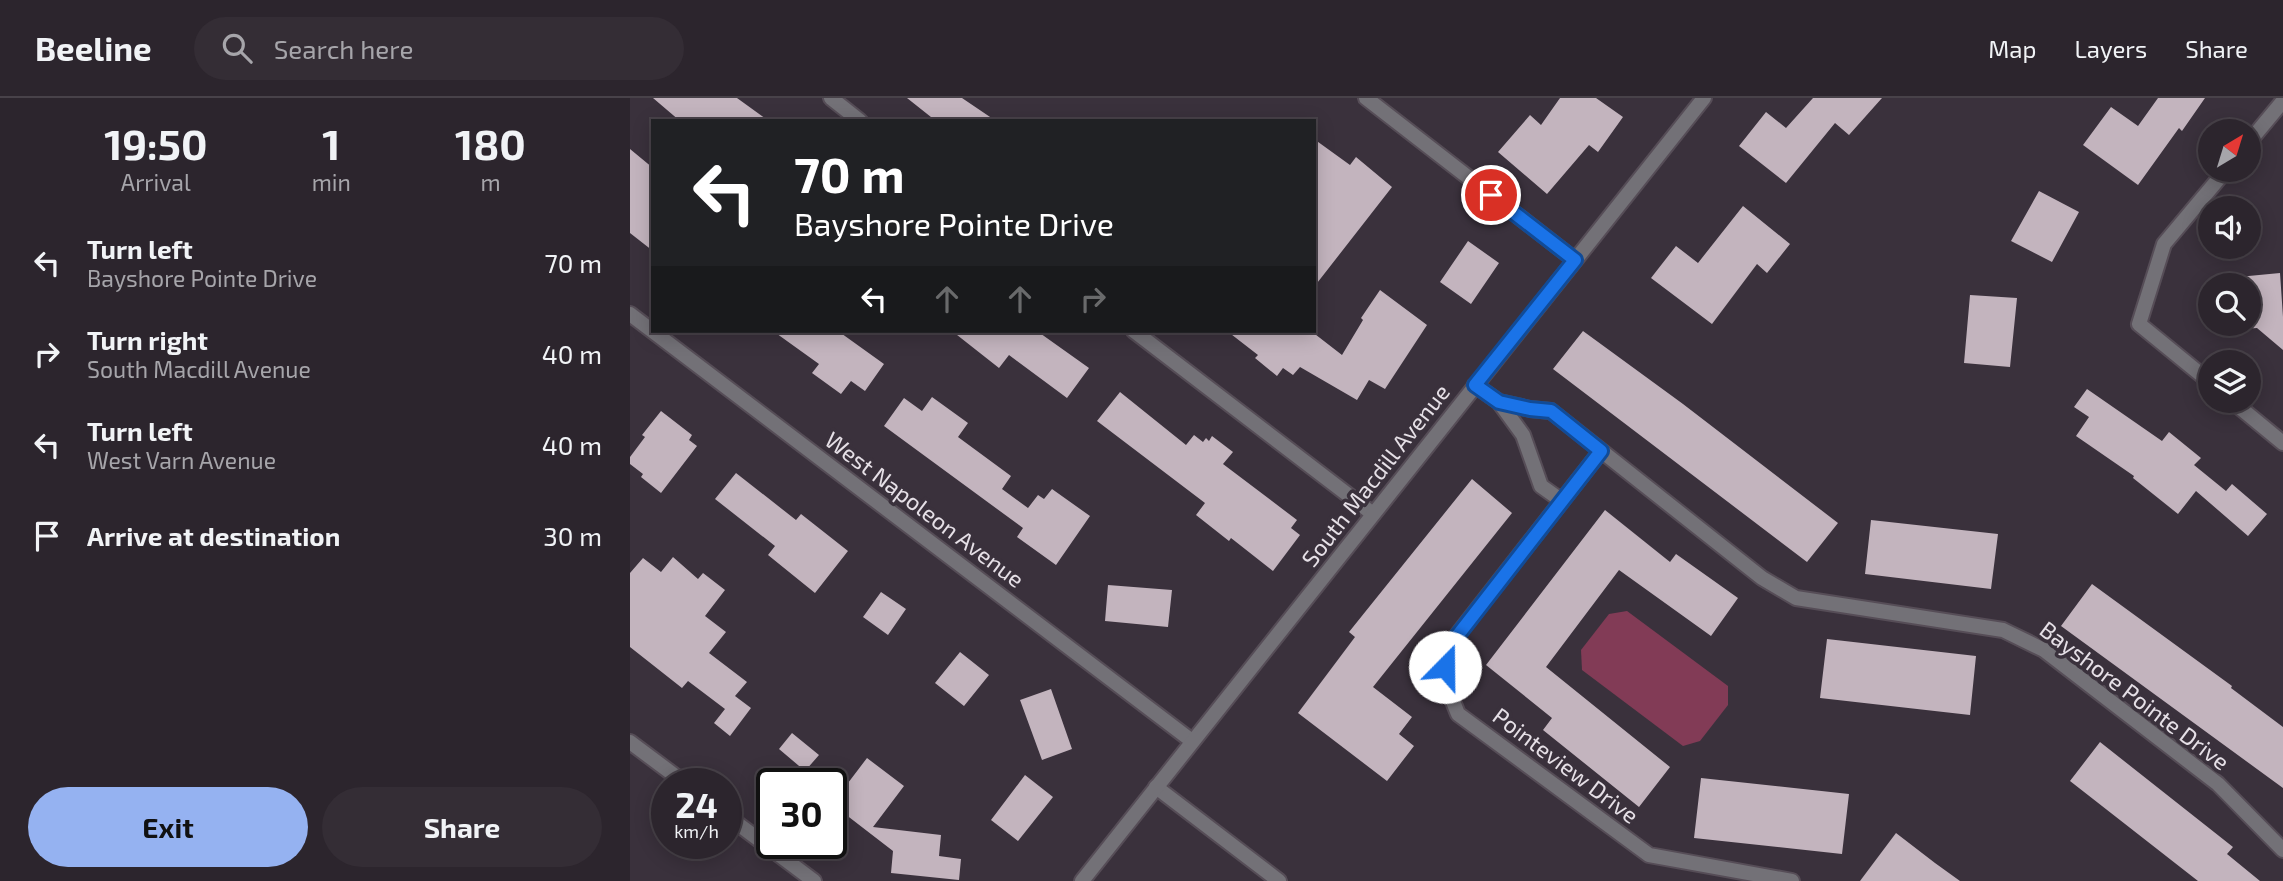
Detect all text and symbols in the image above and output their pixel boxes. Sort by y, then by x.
search box [194,17,684,80]
text: Beeline [35,28,152,68]
icon: search [218,29,256,67]
text: Search here [274,33,413,64]
text: Map [1988,34,2036,63]
text: Layers [2074,34,2147,63]
text: Share [2185,34,2248,63]
text: 19:50 [104,118,208,168]
text: 1 [322,118,340,168]
text: 180 [455,118,526,168]
north arrow [2198,119,2261,182]
map controls [2198,119,2261,413]
text: 70 m [794,144,905,203]
icon: left [679,147,770,238]
pin [1461,165,1521,225]
text: Arrival [121,168,191,196]
text: min [312,168,351,196]
text: m [480,168,501,196]
icon: arrive [1472,176,1510,214]
button: sound [2198,196,2261,259]
text: Bayshore Pointe Drive [794,204,1114,242]
text: Turn left [87,233,193,264]
icon: left [28,244,66,282]
text: 70 m [544,247,602,278]
text: Bayshore Pointe Drive [87,264,317,292]
button: search [2198,273,2261,336]
icon: left [855,280,893,318]
icon: ahead [928,280,966,318]
icon: ahead [1001,280,1039,318]
icon: right [1074,280,1112,318]
text: Turn right [87,324,208,355]
icon: right [28,335,66,373]
text: 40 m [542,338,602,369]
button: layers [2198,350,2261,413]
text: South Macdill Avenue [87,355,311,383]
street label: South Macdill Avenue [1295,378,1455,572]
text: Turn left [87,415,193,446]
street label: West Napoleon Avenue [820,425,1030,593]
icon: left [28,426,66,464]
text: 40 m [542,429,602,460]
text: West Varn Avenue [87,446,276,474]
icon: arrive [28,517,66,555]
text: Arrive at destination [87,520,340,551]
text: 30 m [543,520,602,551]
street label: Bayshore Pointe Drive [2035,615,2235,775]
position arrow [1408,630,1482,704]
street label: Pointeview Drive [1488,701,1644,829]
speed limit sign: 30 [756,768,847,859]
text: 24 [675,783,718,825]
button: Exit [28,787,308,867]
button: Share [322,787,602,867]
text: km/h [674,820,719,842]

